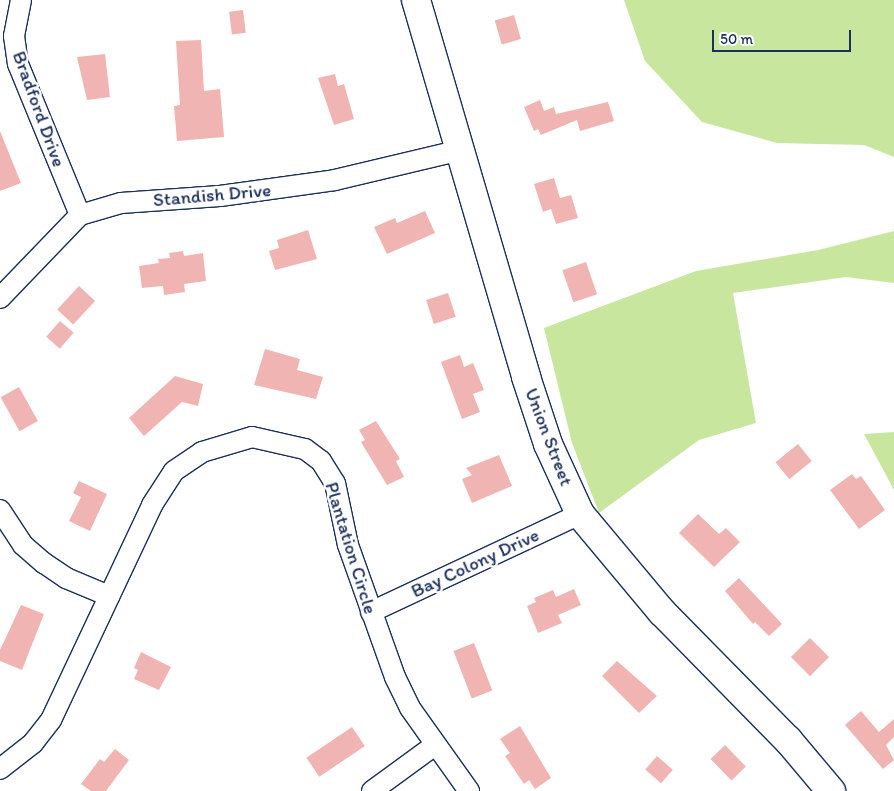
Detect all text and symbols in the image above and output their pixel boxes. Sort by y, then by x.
scale bar [714,20,853,52]
text: 50 m [720,30,753,48]
street label: Bradford Drive [8,48,70,170]
street label: Standish Drive [152,178,272,212]
street label: Union Street [520,385,578,489]
street label: Plantation Circle [320,479,382,617]
street label: Bay Colony Drive [407,523,543,603]

